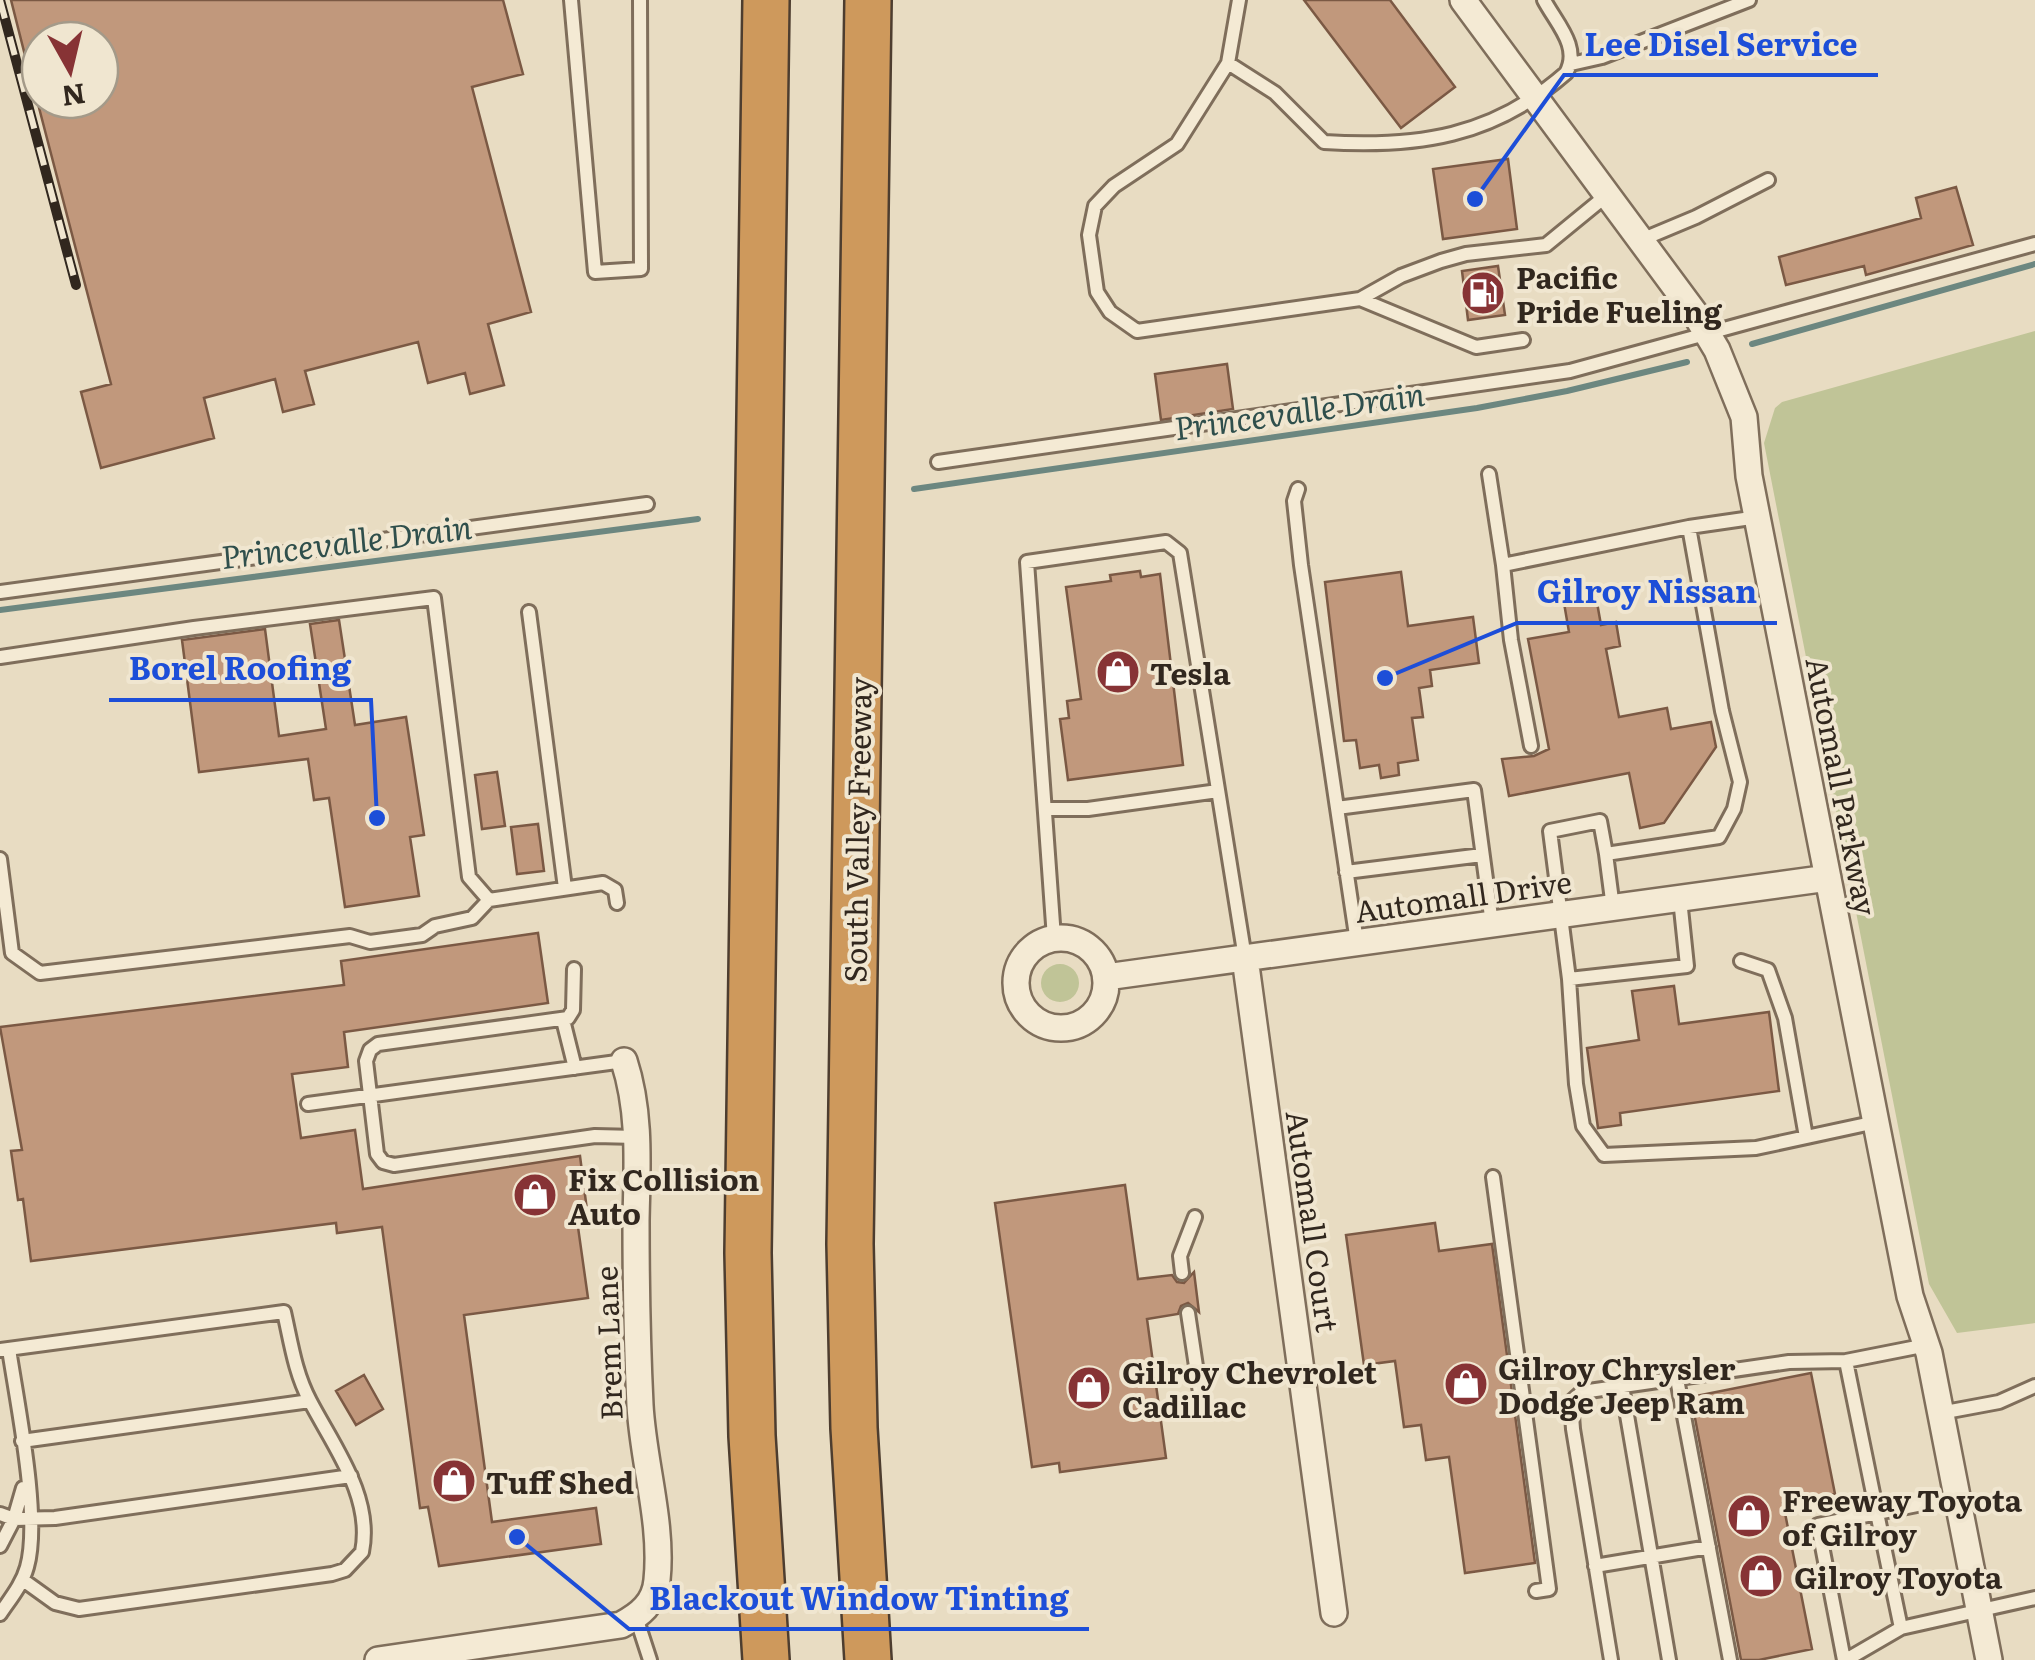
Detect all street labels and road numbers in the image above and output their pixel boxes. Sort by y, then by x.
street label: Automall Parkway [1796,653,1890,920]
street label: South Valley Freeway [831,676,881,983]
street label: Automall Drive [1352,858,1574,932]
street label: Automall Court [1277,1107,1351,1335]
street label: Brem Lane [582,1265,632,1421]

